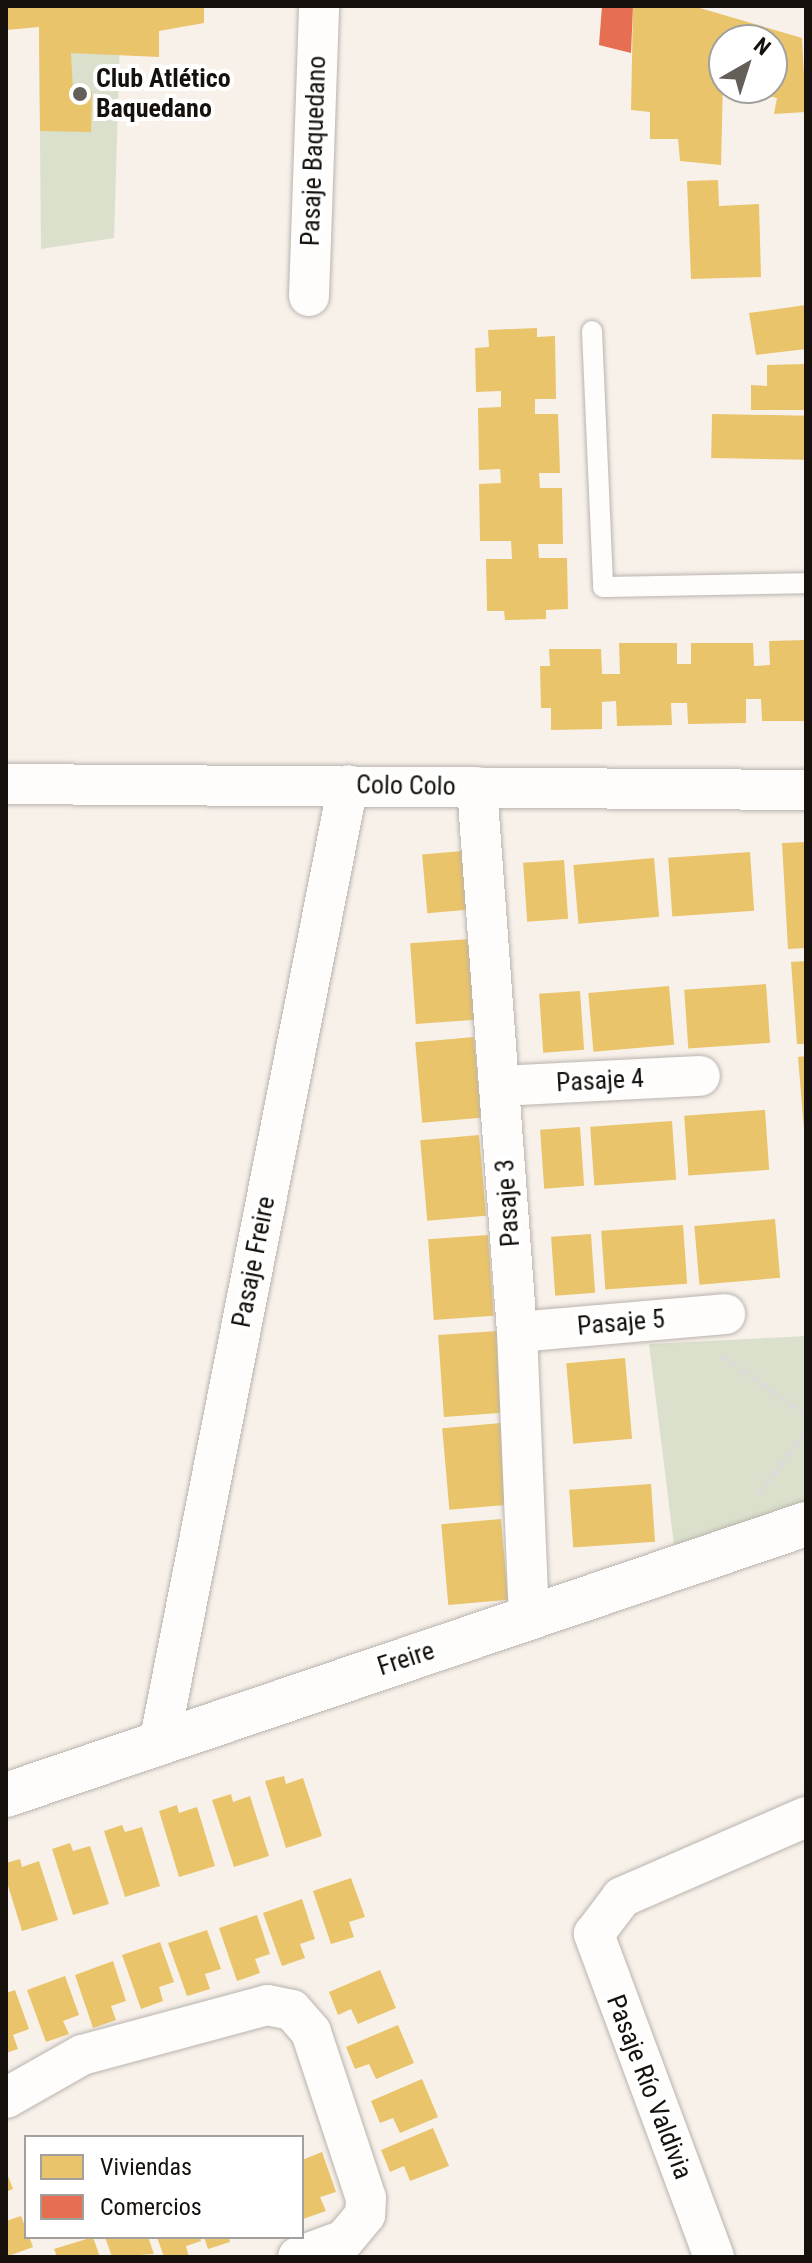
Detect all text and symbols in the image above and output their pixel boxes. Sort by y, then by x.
north arrow [708,24,788,104]
text: N [749,33,775,60]
street label: Pasaje Baquedano [295,55,333,247]
place label: Club Atlético Baquedano [96,63,231,124]
marker: Club Atlético Baquedano [71,85,89,103]
street label: Colo Colo [356,770,456,802]
street label: Pasaje 4 [555,1063,645,1099]
street label: Pasaje 3 [489,1158,527,1248]
street label: Pasaje Freire [226,1194,282,1330]
street label: Pasaje 5 [576,1304,666,1342]
street label: Freire [374,1635,438,1683]
street label: Pasaje Río Valdivia [600,1990,698,2184]
legend [24,2135,304,2239]
text: Viviendas [100,2153,192,2181]
text: Comercios [100,2193,202,2221]

